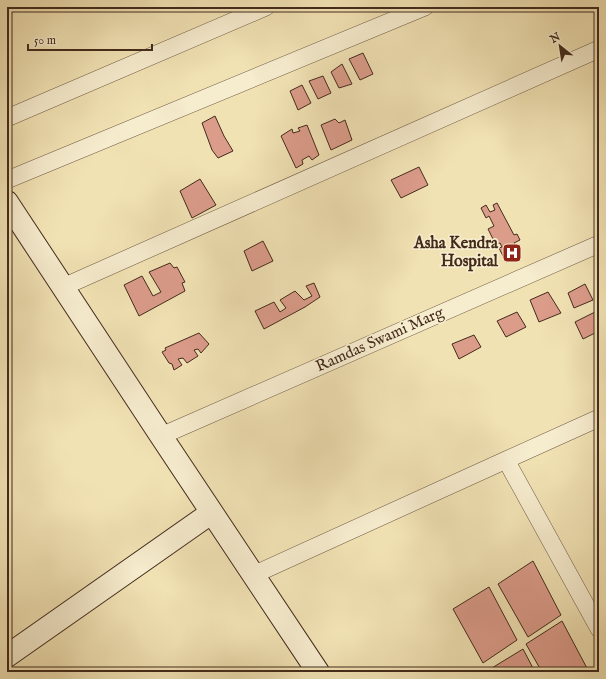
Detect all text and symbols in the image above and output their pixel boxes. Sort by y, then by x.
scale bar [28,26,152,52]
north arrow [540,26,580,66]
text: N [547,30,564,47]
text: 50 m [34,33,56,48]
place label: Asha Kendra Hospital [413,234,499,272]
hospital icon: Asha Kendra Hospital [501,242,523,264]
street label: Ramdas Swami Marg [313,303,447,377]

